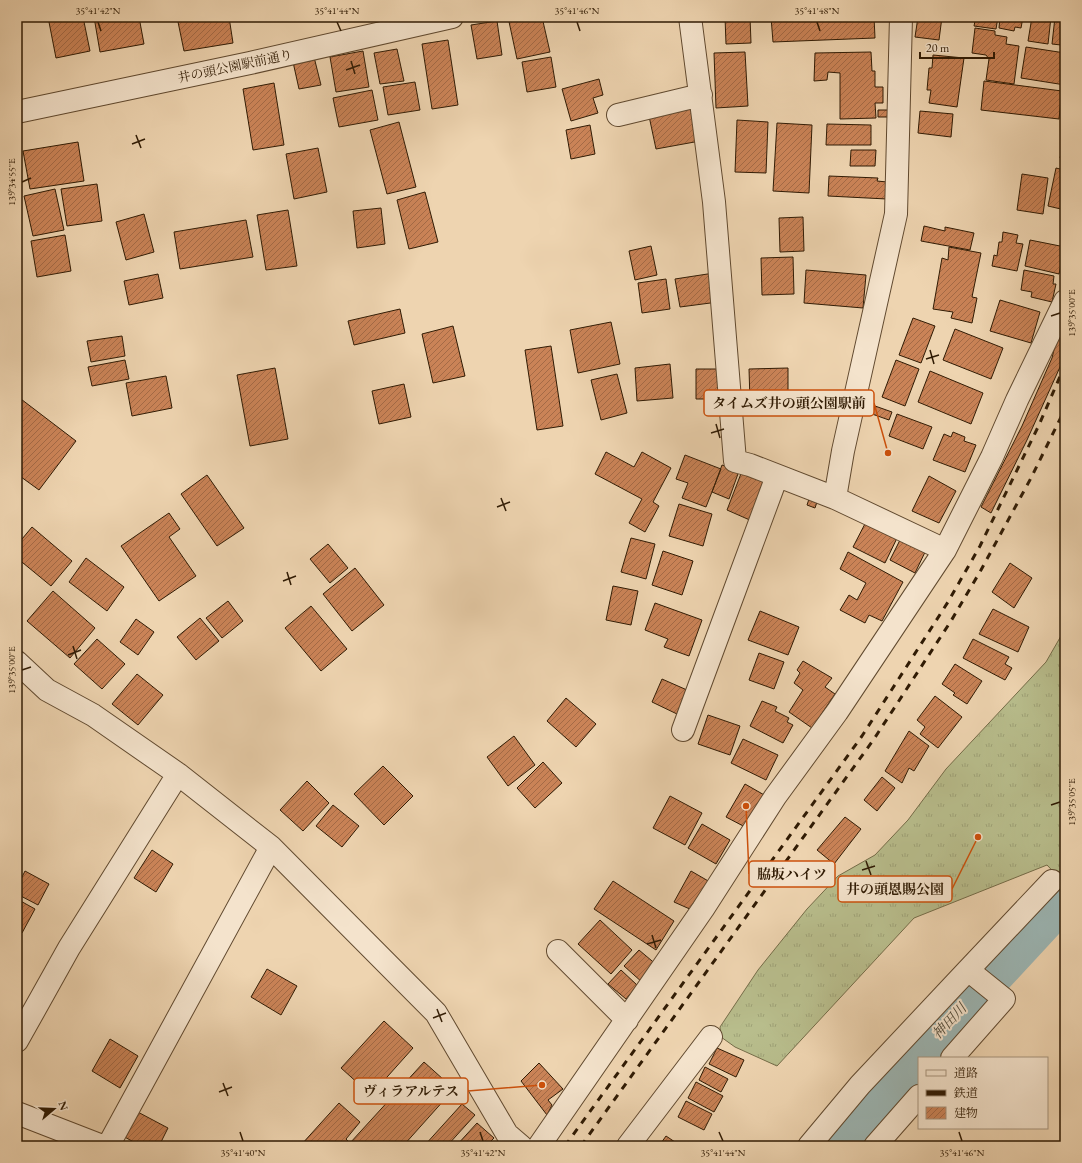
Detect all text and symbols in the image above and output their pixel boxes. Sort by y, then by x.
text: 35°41'42"N [76,4,121,17]
text: 35°41'44"N [315,4,360,17]
text: 35°41'46"N [555,4,600,17]
text: 35°41'48"N [795,4,840,17]
scale bar [920,34,994,60]
text: 20 m [926,40,950,56]
street label: 井の頭公園駅前通り [176,46,294,86]
text: 139°34'55"E [5,158,18,206]
text: 139°35'00"E [1065,289,1078,337]
callout: タイムズ井の頭公園駅前 [704,390,874,416]
text: タイムズ井の頭公園駅前 [712,394,866,412]
text: 139°35'00"E [5,646,18,694]
text: 139°35'05"E [1065,778,1078,826]
callout: 脇坂ハイツ [749,861,835,887]
text: 脇坂ハイツ [757,865,827,883]
callout: 井の頭恩賜公園 [838,876,952,902]
text: 井の頭恩賜公園 [846,880,944,898]
water label: 神田川 [928,998,971,1042]
legend [918,1057,1048,1129]
text: 道路 [954,1065,978,1081]
callout: ヴィラアルテス [354,1078,468,1104]
text: ヴィラアルテス [363,1082,459,1100]
text: 鉄道 [953,1085,978,1101]
north arrow [34,1089,74,1129]
text: N [55,1099,72,1112]
text: 建物 [954,1105,978,1121]
text: 35°41'40"N [221,1146,266,1159]
text: 35°41'42"N [461,1146,506,1159]
text: 35°41'44"N [701,1146,746,1159]
text: 35°41'46"N [940,1146,985,1159]

